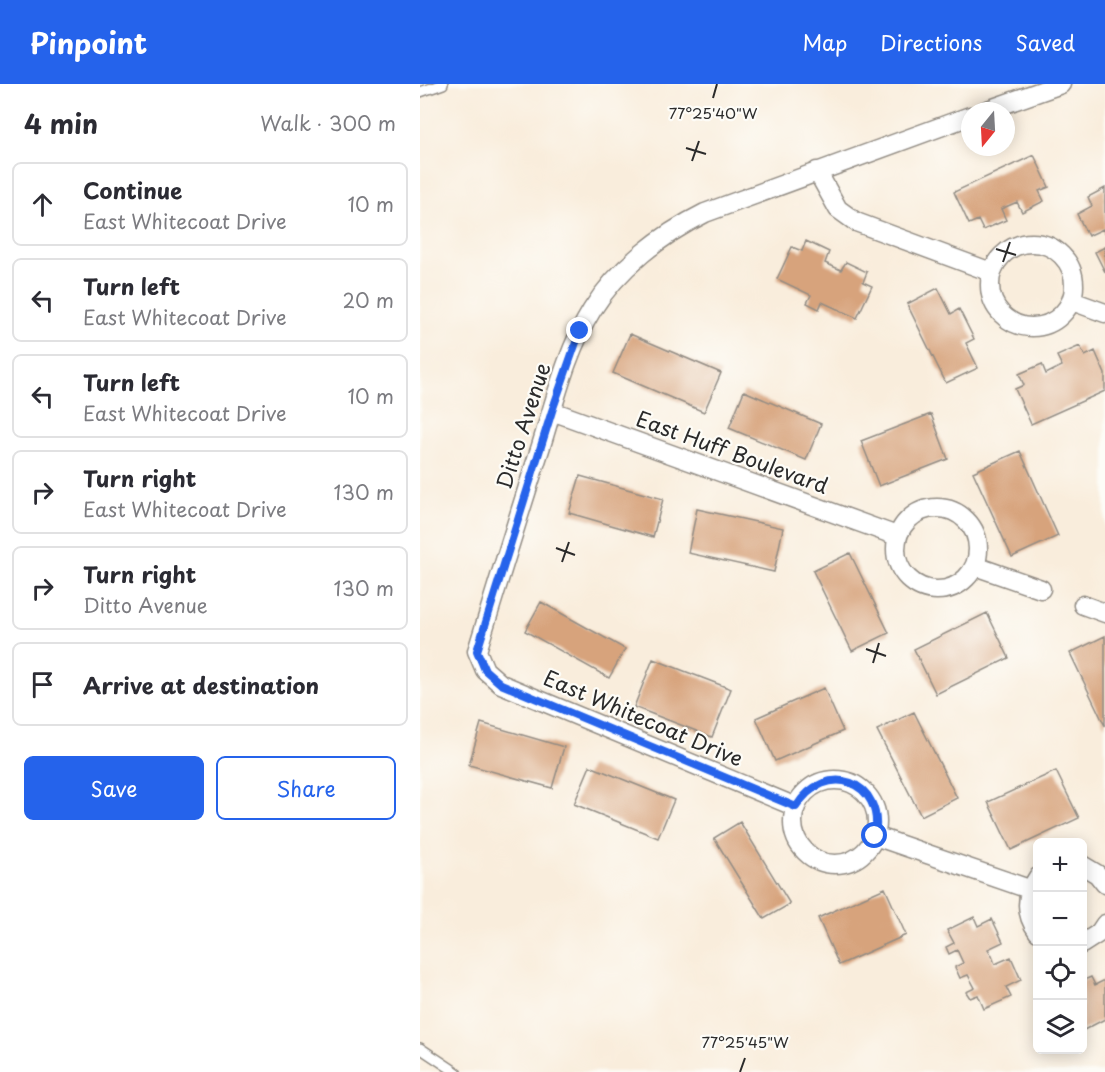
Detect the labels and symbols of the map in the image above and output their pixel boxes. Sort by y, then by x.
text: 77°25'40"W [669,101,758,124]
north arrow [961,102,1015,156]
route end [566,317,592,343]
street label: Ditto Avenue [487,358,558,493]
street label: East Huff Boulevard [632,401,833,501]
street label: East Whitecoat Drive [539,661,748,774]
route start [861,822,887,848]
text: 77°25'45"W [701,1030,789,1053]

